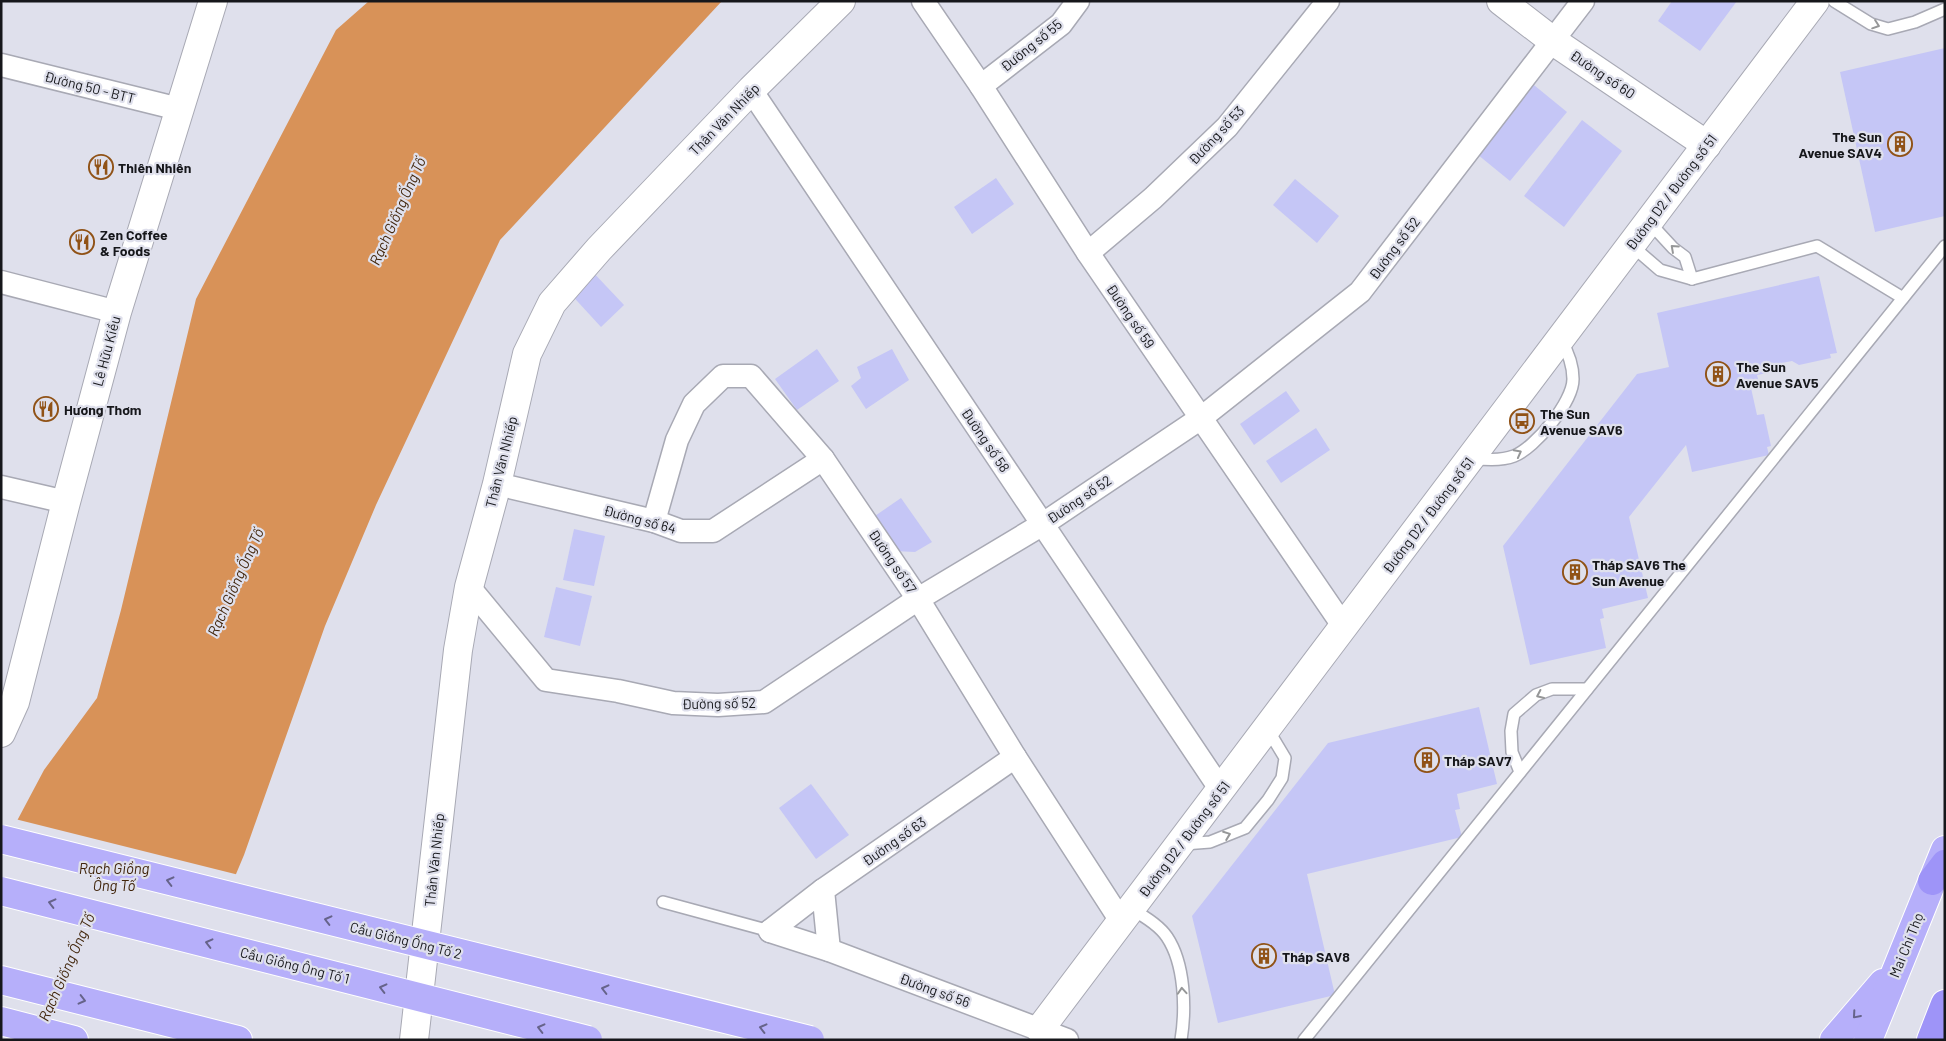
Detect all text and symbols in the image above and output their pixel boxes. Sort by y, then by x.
street label: Đường số 55 [997,15,1065,75]
one-way arrow [1871,19,1880,29]
street label: Đường số 60 [1567,46,1639,102]
street label: Đường 50 - BTT [43,67,137,107]
street label: Thân Văn Nhiếp [685,79,763,159]
street label: Đường số 53 [1185,102,1247,168]
place label: The Sun Avenue SAV4 [1799,128,1882,161]
street label: Đường D2 / Đường số 51 [1622,131,1720,253]
building icon: The Sun Avenue SAV4 [1887,131,1913,157]
water label: Rạch Giống Ống Tố [364,153,429,268]
restaurant icon: Thiên Nhiên [88,154,114,180]
place label: Thiên Nhiên [118,159,191,176]
street label: Đường số 52 [1365,213,1423,283]
place label: Zen Coffee & Foods [100,226,168,259]
restaurant icon: Zen Coffee & Foods [69,229,95,255]
one-way arrow [1671,245,1680,254]
street label: Đường số 59 [1103,281,1159,351]
street label: Lê Hữu Kiều [88,314,124,388]
place label: The Sun Avenue SAV5 [1736,358,1819,391]
building icon: The Sun Avenue SAV5 [1705,361,1731,387]
restaurant icon: Hương Thơm [33,396,59,422]
place label: Hương Thơm [64,401,142,418]
street label: Đường số 58 [958,405,1014,475]
place label: The Sun Avenue SAV6 [1540,405,1623,438]
bus stop icon: The Sun Avenue SAV6 [1509,408,1535,434]
street label: Thân Văn Nhiếp [481,414,521,510]
one-way arrow [1513,449,1522,459]
street label: Đường D2 / Đường số 51 [1379,454,1477,576]
street label: Đường số 52 [1044,471,1114,527]
street label: Đường số 64 [602,501,678,537]
water label: Rạch Giống Ống Tố [202,524,267,639]
street label: Đường số 57 [866,526,921,596]
place label: Tháp SAV6 The Sun Avenue [1592,556,1686,589]
building icon: Tháp SAV6 The Sun Avenue [1562,559,1588,585]
one-way arrow [1536,688,1545,698]
street label: Đường số 52 [682,694,756,712]
building icon: Tháp SAV7 [1414,747,1440,773]
place label: Tháp SAV7 [1444,752,1511,769]
street label: Đường D2 / Đường số 51 [1135,778,1233,900]
street label: Thân Văn Nhiếp [421,812,447,908]
street label: Đường số 63 [859,813,929,869]
one-way arrow [1223,831,1231,841]
water label: Rạch Giồng Ông Tố [79,859,150,894]
one-way arrow [167,877,175,887]
one-way arrow [47,898,56,909]
water label: Rạch Giống Ống Tố [33,909,98,1024]
street label: Mai Chí Thọ [1885,910,1927,980]
one-way arrow [325,916,333,926]
street label: Cầu Giồng Ống Tố 2 [348,918,464,962]
one-way arrow [206,939,214,949]
street label: Cầu Giồng Ông Tố 1 [239,943,351,987]
building icon: Tháp SAV8 [1251,943,1277,969]
place label: Tháp SAV8 [1282,948,1350,965]
street label: Đường số 56 [897,969,973,1011]
one-way arrow [379,983,388,994]
one-way arrow [600,984,609,995]
one-way arrow [1177,987,1188,995]
one-way arrow [78,994,87,1005]
one-way arrow [1852,1009,1861,1018]
one-way arrow [537,1023,545,1034]
one-way arrow [758,1023,767,1034]

